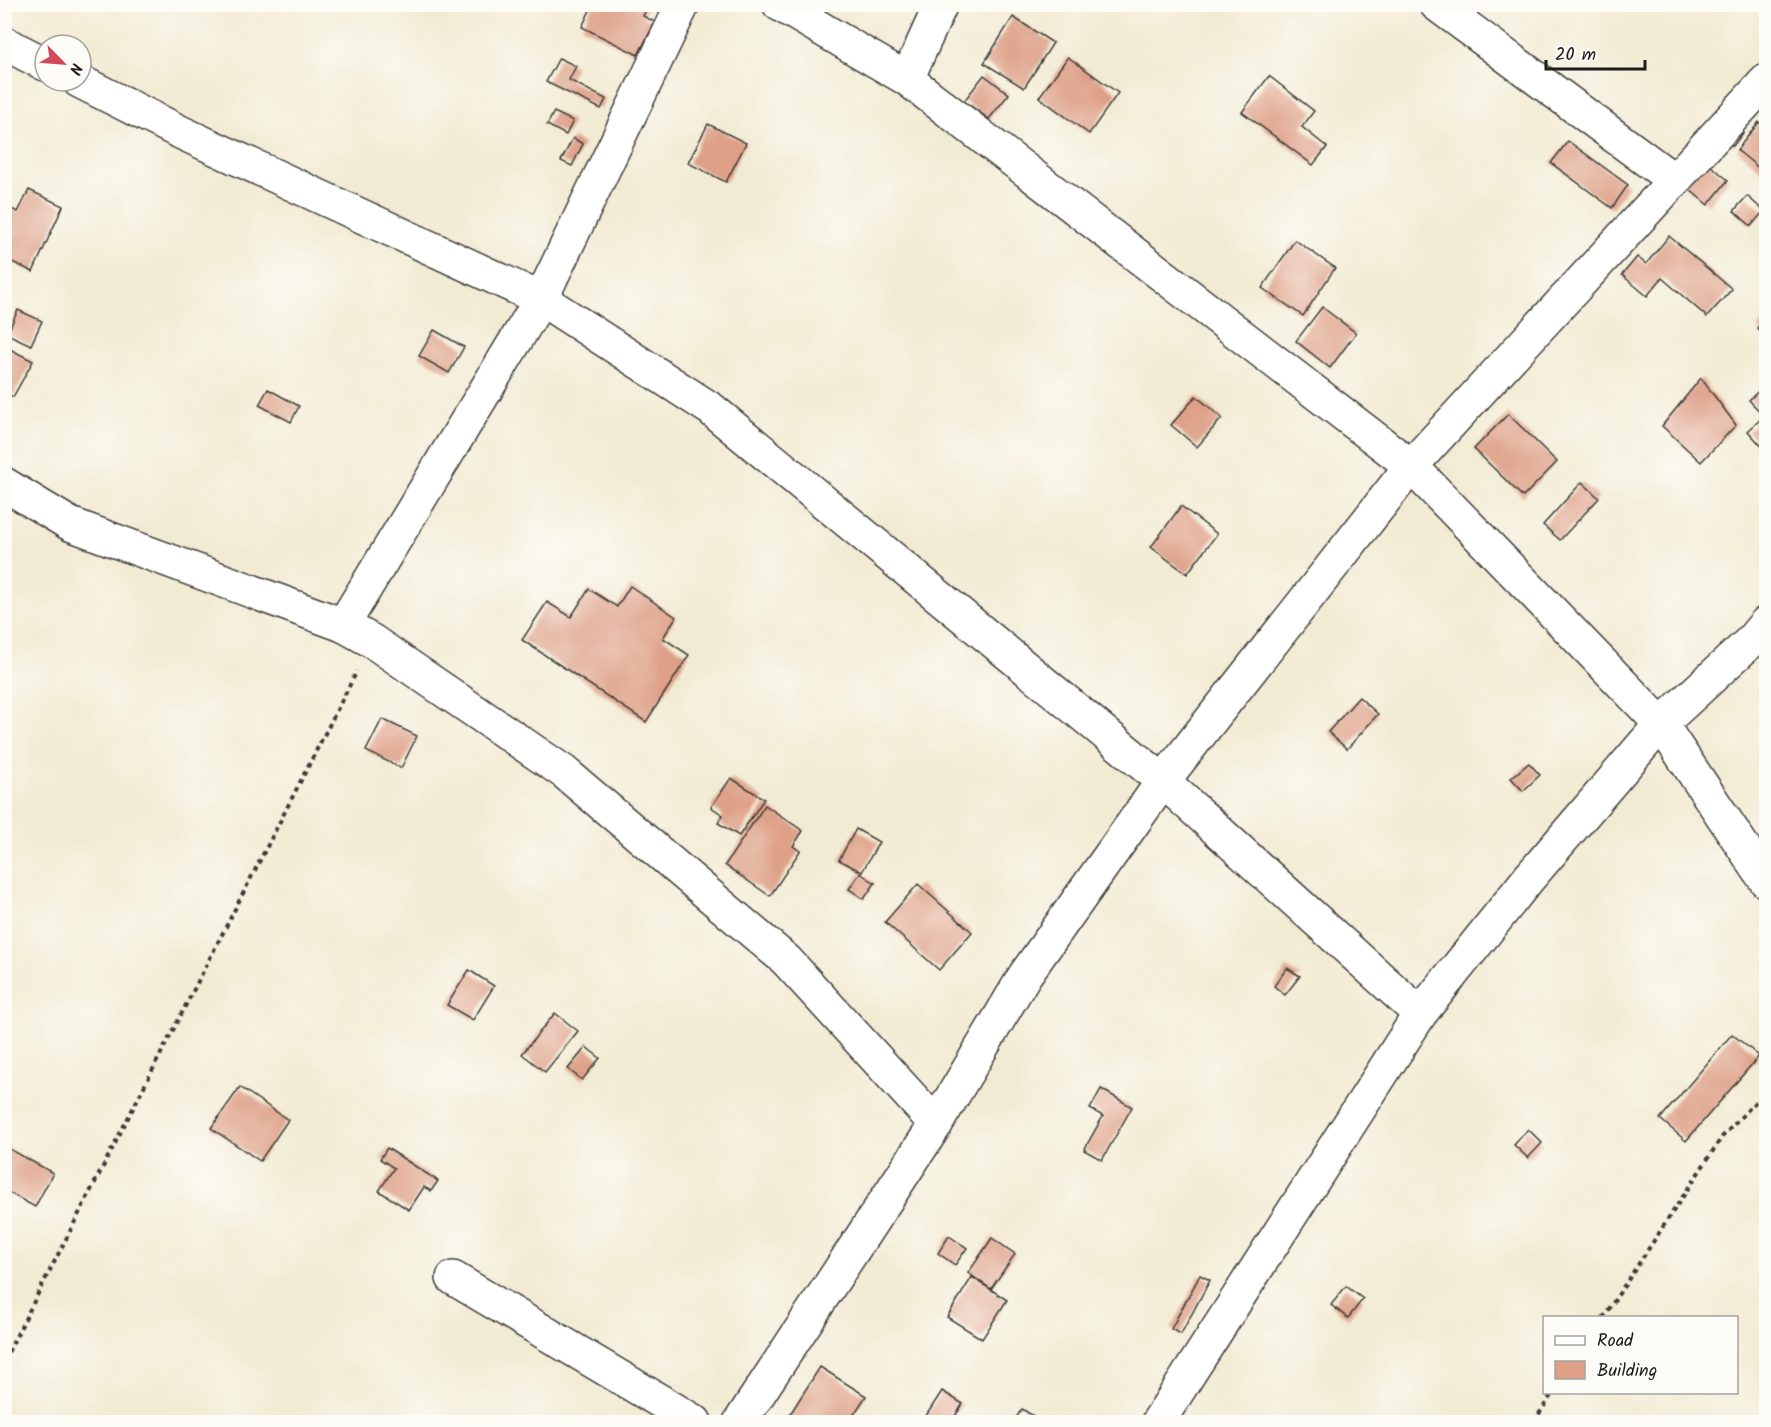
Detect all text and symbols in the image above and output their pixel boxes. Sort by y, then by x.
north arrow [33,33,93,93]
scale bar [1546,33,1645,71]
text: 20 m [1555,41,1596,70]
text: N [62,59,89,79]
legend [1543,1316,1738,1394]
text: Road [1597,1327,1634,1356]
text: Building [1597,1357,1657,1386]

